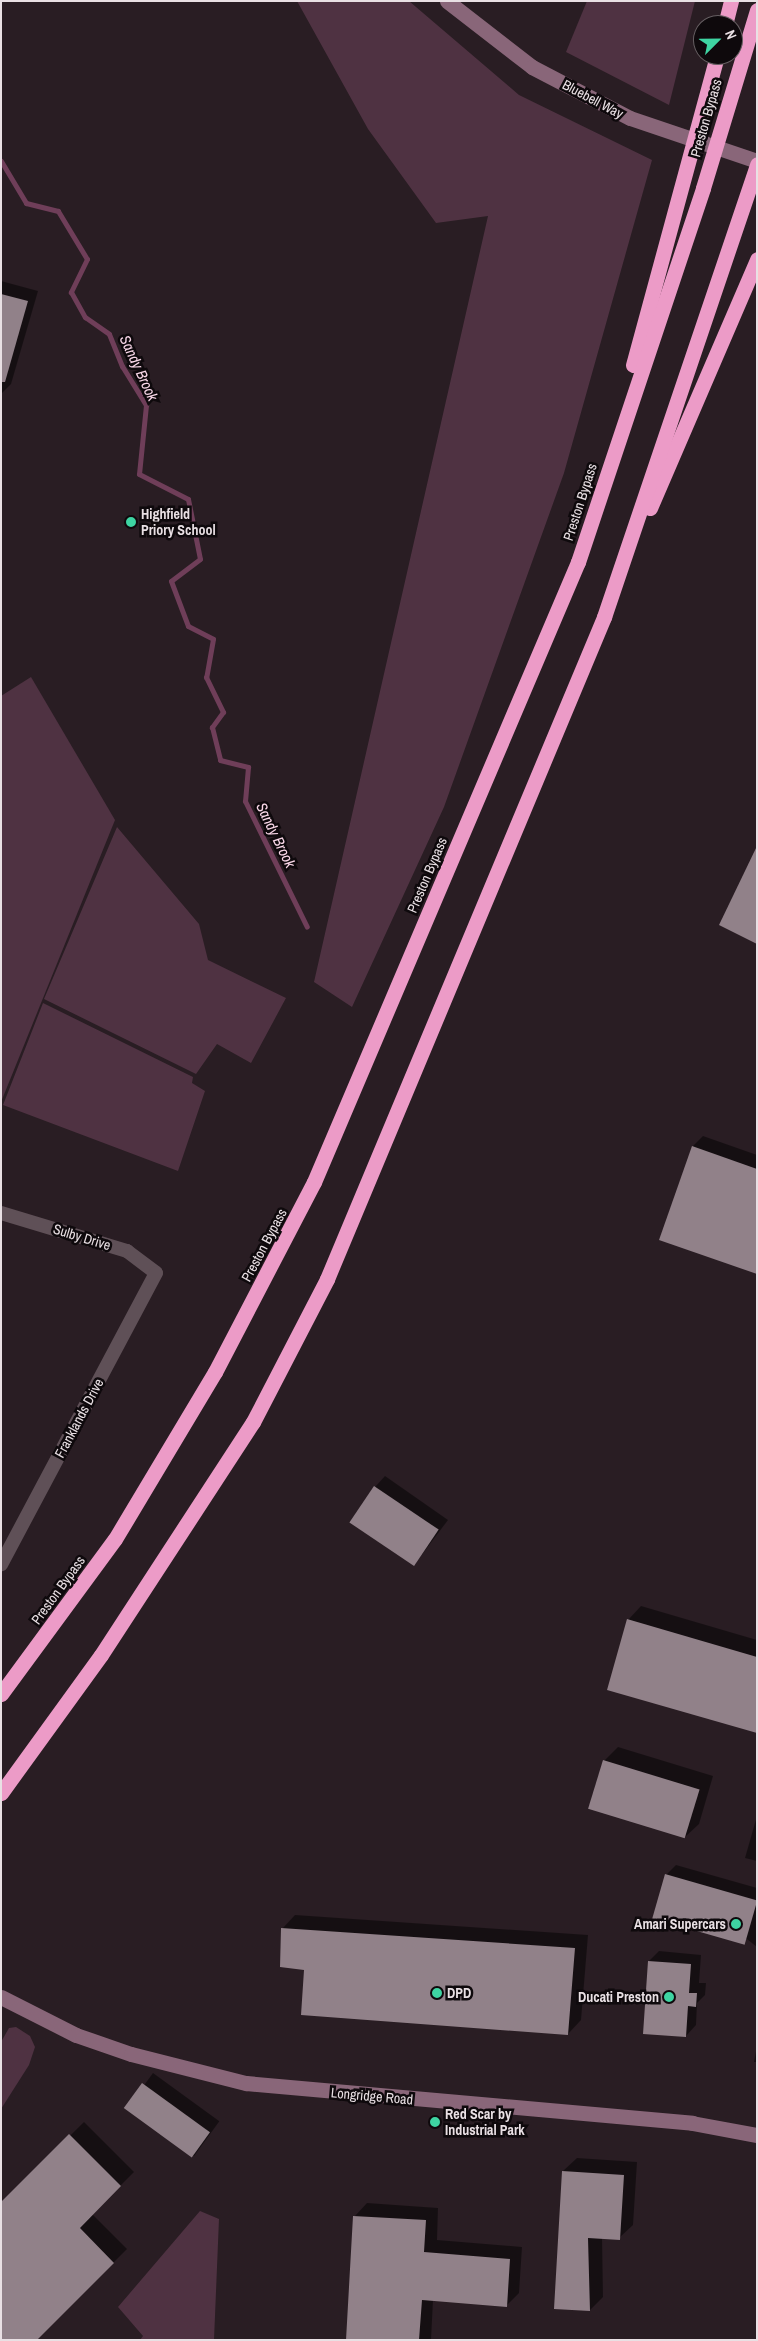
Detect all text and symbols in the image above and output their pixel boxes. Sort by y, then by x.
north arrow [693,15,743,65]
text: N [721,27,741,42]
street label: Bluebell Way [560,76,626,122]
street label: Preston Bypass [687,77,725,159]
water label: Sandy Brook [116,332,162,404]
street label: Preston Bypass [560,461,600,543]
place label: Highfield Priory School [141,506,216,538]
marker: Highfield Priory School [125,516,137,528]
water label: Sandy Brook [252,799,300,871]
street label: Preston Bypass [404,835,450,915]
street label: Preston Bypass [238,1206,290,1284]
street label: Sulby Drive [51,1220,113,1254]
street label: Franklands Drive [51,1375,107,1461]
street label: Preston Bypass [28,1553,88,1627]
place label: Amari Supercars [634,1916,726,1932]
marker: Amari Supercars [730,1918,742,1930]
place label: DPD [447,1985,471,2001]
marker: DPD [431,1987,443,1999]
place label: Ducati Preston [578,1989,659,2005]
marker: Ducati Preston [663,1991,675,2003]
street label: Longridge Road [330,2084,414,2108]
place label: Red Scar by Industrial Park [445,2106,525,2138]
marker: Red Scar by Industrial Park [429,2116,441,2128]

